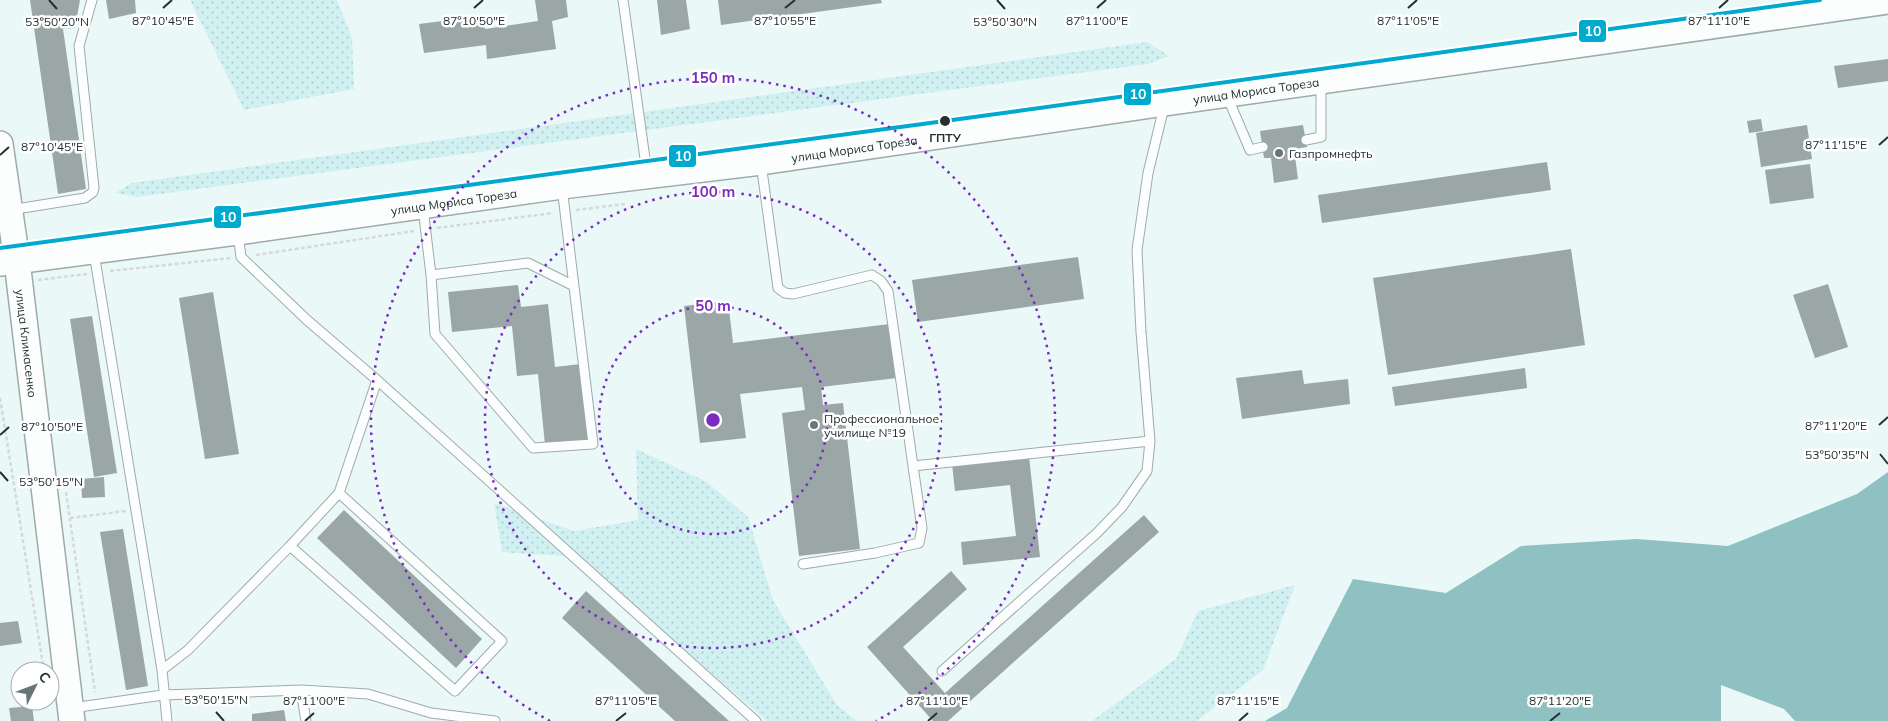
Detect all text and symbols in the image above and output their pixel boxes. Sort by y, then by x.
text: 87°10'45"E [132,13,194,28]
text: 87°10'50"E [443,13,505,28]
text: 87°10'55"E [754,13,816,28]
text: 87°11'00"E [1066,13,1128,28]
text: 87°11'05"E [1377,13,1439,28]
text: 87°11'10"E [1688,13,1750,28]
text: 53°50'20"N [25,14,89,29]
text: 53°50'30"N [973,14,1037,29]
line badge: 10 [1578,19,1607,43]
text: 10 [1585,22,1601,40]
text: 150 m [691,68,735,87]
street label: улица Мориса Тореза [1192,74,1320,106]
line badge: 10 [1123,82,1152,106]
text: 10 [1130,85,1146,103]
marker: ГПТУ [938,114,952,128]
place label: ГПТУ [929,130,962,145]
street label: улица Мориса Тореза [790,132,918,165]
text: 87°11'15"E [1805,137,1867,152]
text: 87°10'45"E [21,139,83,154]
line badge: 10 [668,144,697,168]
place label: Газпромнефть [1289,146,1373,161]
text: 10 [675,147,691,165]
marker: Газпромнефть [1273,147,1285,159]
text: 100 m [691,182,735,201]
street label: улица Мориса Тореза [390,185,518,218]
line badge: 10 [213,205,242,229]
text: 10 [220,208,236,226]
street label: улица Климасенко [13,288,41,398]
text: 50 m [695,296,731,315]
centre of rings [704,411,722,429]
place label: Профессиональное училище №19 [824,411,939,440]
text: 87°11'20"E [1805,418,1867,433]
text: 87°10'50"E [21,419,83,434]
marker: Профессиональное училище №19 [808,419,820,431]
text: 53°50'35"N [1805,447,1869,462]
text: 53°50'15"N [19,474,83,489]
north arrow [10,661,60,711]
text: С [35,668,55,687]
text: 53°50'15"N [184,692,248,707]
text: 87°11'00"E [283,693,345,708]
text: 87°11'05"E [595,693,657,708]
text: 87°11'10"E [906,693,968,708]
text: 87°11'15"E [1217,693,1279,708]
text: 87°11'20"E [1529,693,1591,708]

